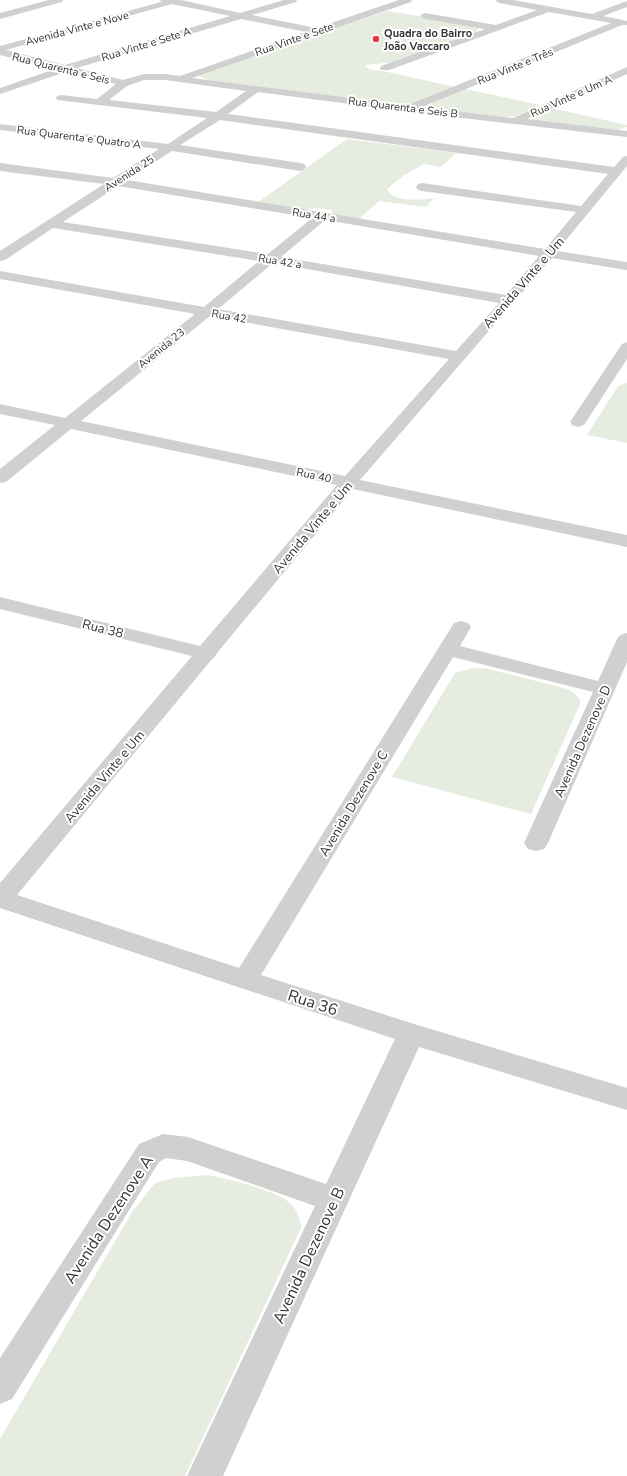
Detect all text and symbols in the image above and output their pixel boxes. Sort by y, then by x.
street label: Avenida Vinte e Nove [24,7,130,49]
street label: Rua Vinte e Sete [253,19,335,60]
street label: Rua Vinte e Sete A [100,24,193,65]
place label: Quadra do Bairro João Vaccaro [383,26,472,54]
marker: Quadra do Bairro João Vaccaro [371,34,381,44]
street label: Rua Vinte e Três [475,44,555,88]
street label: Rua Quarenta e Seis [10,49,111,88]
street label: Rua Vinte e Um A [528,72,614,121]
street label: Rua Quarenta e Seis B [347,93,459,122]
street label: Rua Quarenta e Quatro A [16,122,142,153]
street label: Avenida 25 [102,152,157,195]
street label: Rua 44 a [291,205,337,226]
street label: Avenida Vinte e Um [479,233,569,332]
street label: Rua 42 a [257,251,303,272]
street label: Rua 42 [210,306,248,327]
street label: Avenida 23 [135,325,188,372]
street label: Rua 40 [295,464,333,487]
street label: Avenida Vinte e Um [269,477,357,578]
street label: Rua 38 [80,615,125,643]
street label: Avenida Dezenove D [550,682,616,800]
street label: Avenida Vinte e Um [61,726,149,827]
street label: Avenida Dezenove C [315,747,393,860]
street label: Rua 36 [285,985,341,1021]
street label: Avenida Dezenove A [59,1151,159,1288]
street label: Avenida Dezenove B [268,1184,350,1327]

